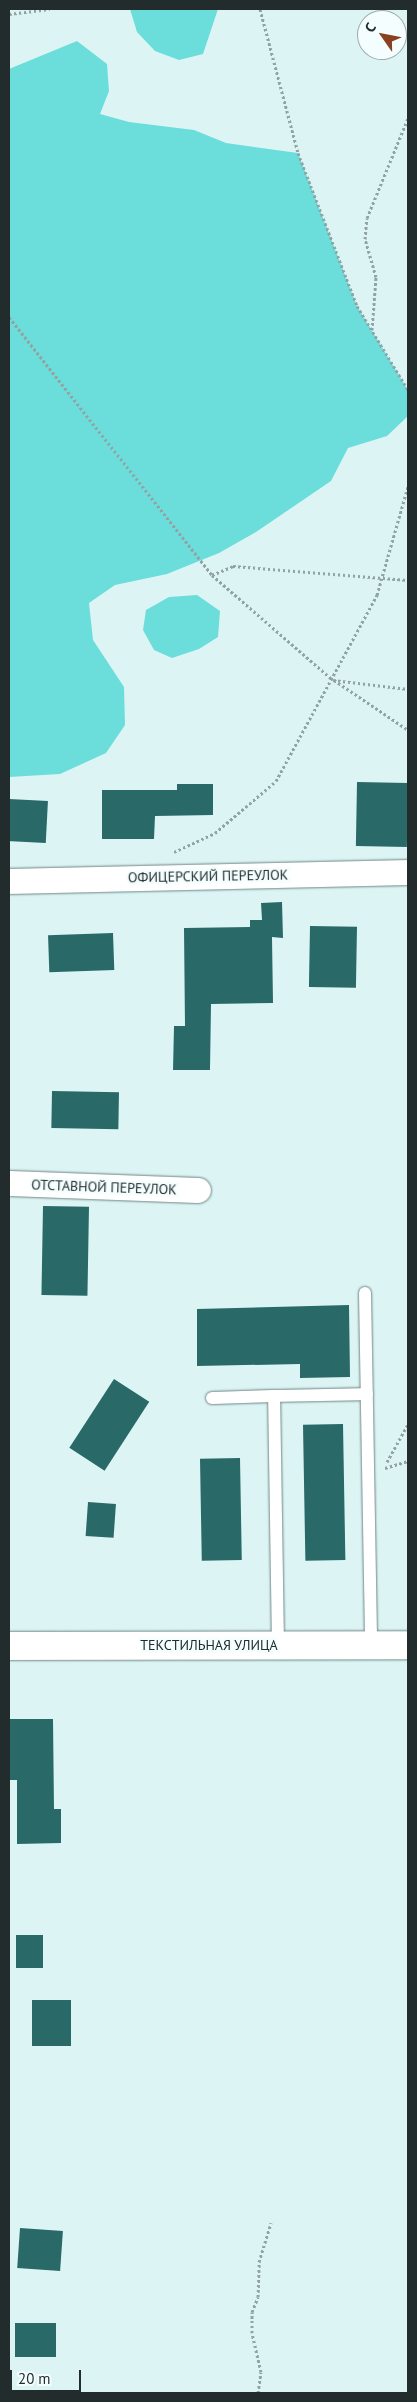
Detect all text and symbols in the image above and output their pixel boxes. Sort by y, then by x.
north arrow [357,10,407,60]
text: С [361,19,380,36]
street label: ОФИЦЕРСКИЙ ПЕРЕУЛОК [128,866,288,886]
street label: ОТСТАВНОЙ ПЕРЕУЛОК [31,1176,177,1198]
street label: ТЕКСТИЛЬНАЯ УЛИЦА [140,1637,278,1653]
scale bar [12,2360,84,2392]
text: 20 m [18,2369,51,2388]

